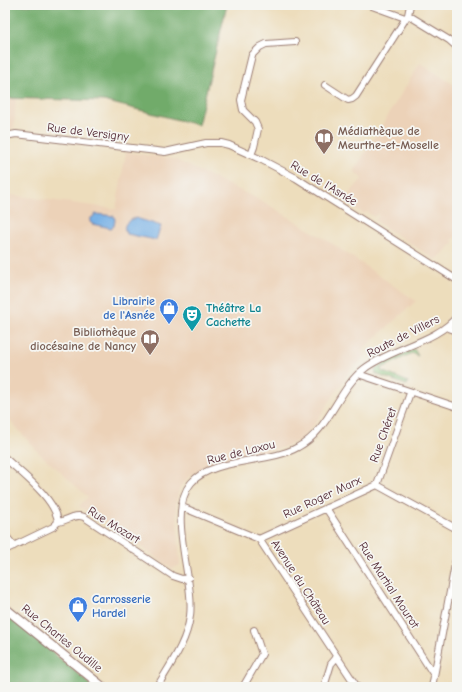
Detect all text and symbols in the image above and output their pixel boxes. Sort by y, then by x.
street label: Rue de Versigny [46,120,130,144]
place label: Médiathèque de Meurthe-et-Moselle [338,124,439,152]
library icon: Médiathèque de Meurthe-et-Moselle [313,127,335,155]
street label: Rue de l'Asnée [288,158,360,208]
place label: Librairie de l'Asnée [103,294,155,322]
shop icon: Librairie de l'Asnée [158,297,180,325]
place label: Théâtre La Cachette [206,301,261,329]
theatre icon: Théâtre La Cachette [181,304,203,332]
street label: Route de Villers [365,312,441,360]
place label: Bibliothèque diocésaine de Nancy [30,325,136,353]
library icon: Bibliothèque diocésaine de Nancy [139,328,161,356]
street label: Rue Chéret [367,405,400,464]
street label: Rue de Laxou [206,437,276,467]
street label: Rue Roger Marx [281,473,364,521]
street label: Rue Mozart [85,504,143,547]
street label: Avenue du Château [268,537,334,627]
street label: Rue Martial Mourot [356,539,422,631]
place label: Carrosserie Hardel [92,592,151,620]
shop icon: Carrosserie Hardel [67,595,89,623]
street label: Rue Charles Oudille [19,601,105,675]

